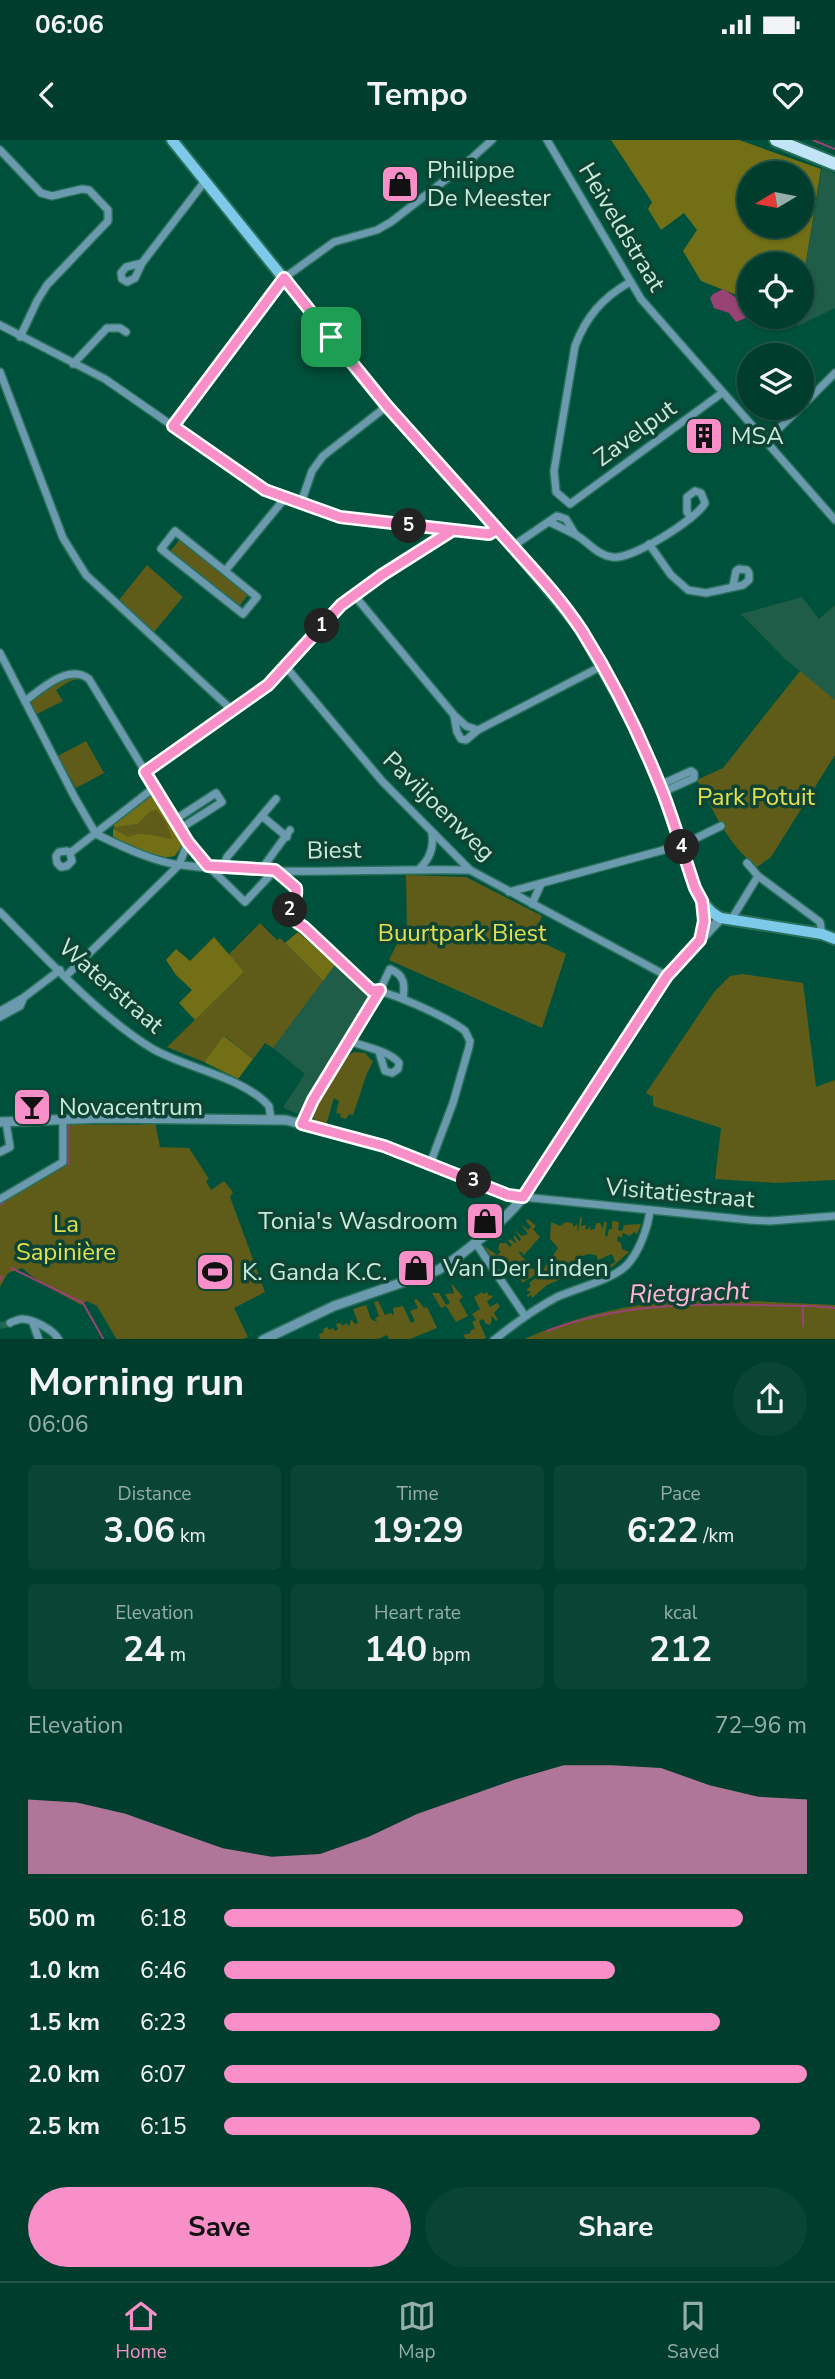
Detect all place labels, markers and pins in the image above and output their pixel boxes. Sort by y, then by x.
place label: Philippe De Meester [427,154,551,214]
shop icon: Philippe De Meester [379,163,421,205]
pin [301,307,361,367]
building icon: MSA [683,415,725,457]
place label: MSA [731,420,784,452]
pin: 5 [392,508,426,544]
pin: 1 [304,608,340,644]
pin: 4 [664,830,700,864]
pin: 2 [272,892,308,928]
bar icon: Novacentrum [11,1086,53,1128]
place label: Novacentrum [59,1091,203,1123]
pin: 3 [456,1164,491,1198]
shop icon: Tonia's Wasdroom [464,1200,506,1242]
place label: Tonia's Wasdroom [258,1205,458,1237]
shop icon: Van Der Linden [395,1247,437,1289]
sports icon: K. Ganda K.C. [194,1251,236,1293]
place label: Van Der Linden [442,1252,609,1284]
place label: K. Ganda K.C. [242,1256,387,1288]

